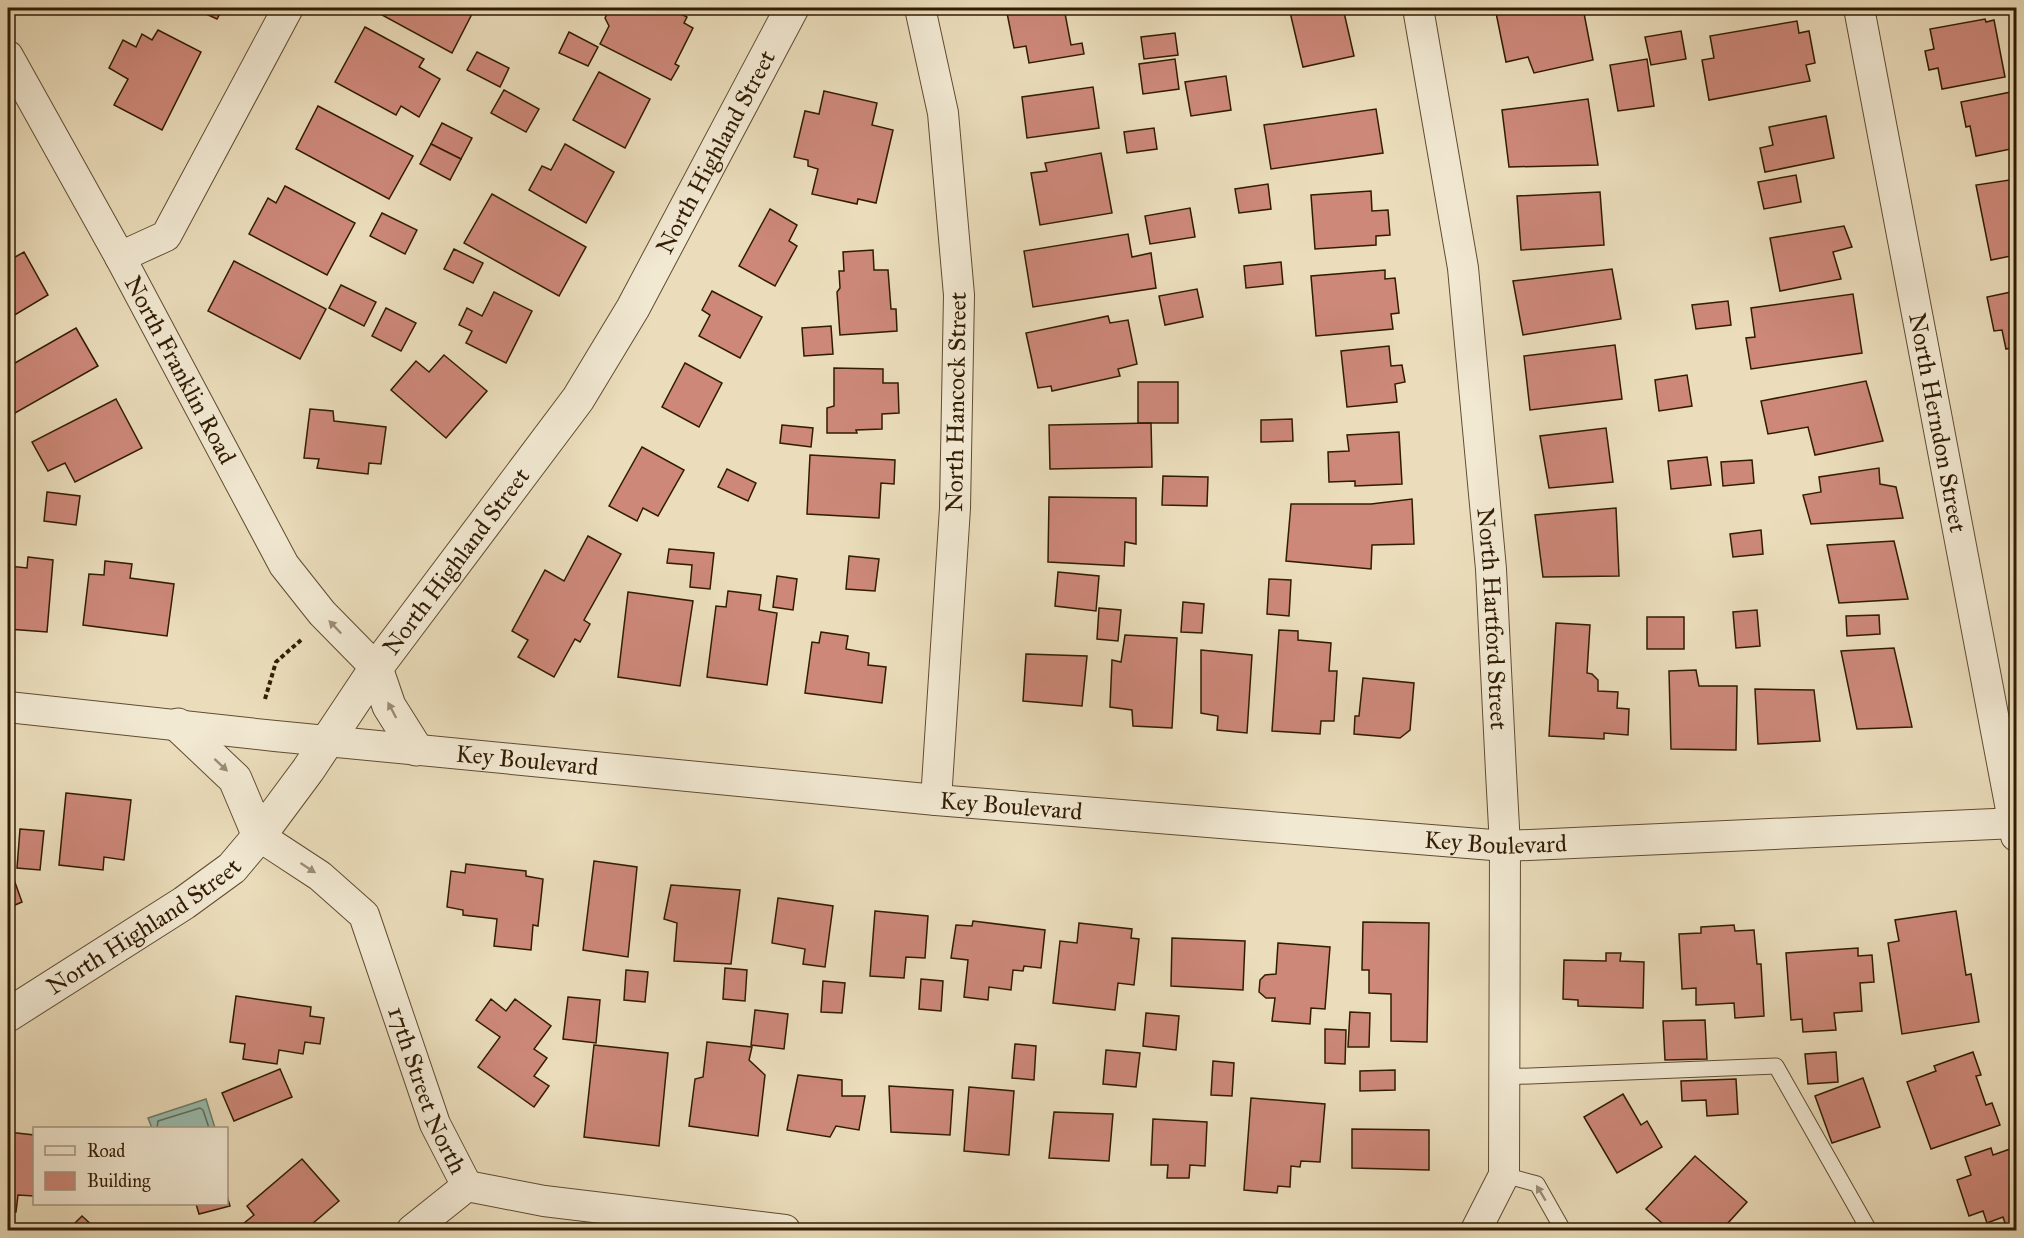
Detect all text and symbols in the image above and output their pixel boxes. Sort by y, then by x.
street label: North Highland Street [649,44,782,259]
street label: North Franklin Road [118,271,242,469]
street label: North Hancock Street [939,291,973,512]
street label: North Herndon Street [1902,310,1973,535]
street label: North Highland Street [376,461,536,661]
street label: North Hartford Street [1470,506,1514,731]
one-way arrow [328,619,342,634]
one-way arrow [387,701,397,718]
street label: Key Boulevard [455,739,600,782]
one-way arrow [213,758,228,772]
street label: Key Boulevard [939,785,1084,827]
street label: Key Boulevard [1423,825,1568,861]
street label: North Highland Street [41,852,248,1002]
one-way arrow [299,862,315,874]
street label: 17th Street North [381,1003,473,1179]
legend [33,1127,228,1205]
text: Road [87,1140,125,1162]
text: Building [87,1170,151,1193]
one-way arrow [1536,1184,1546,1201]

